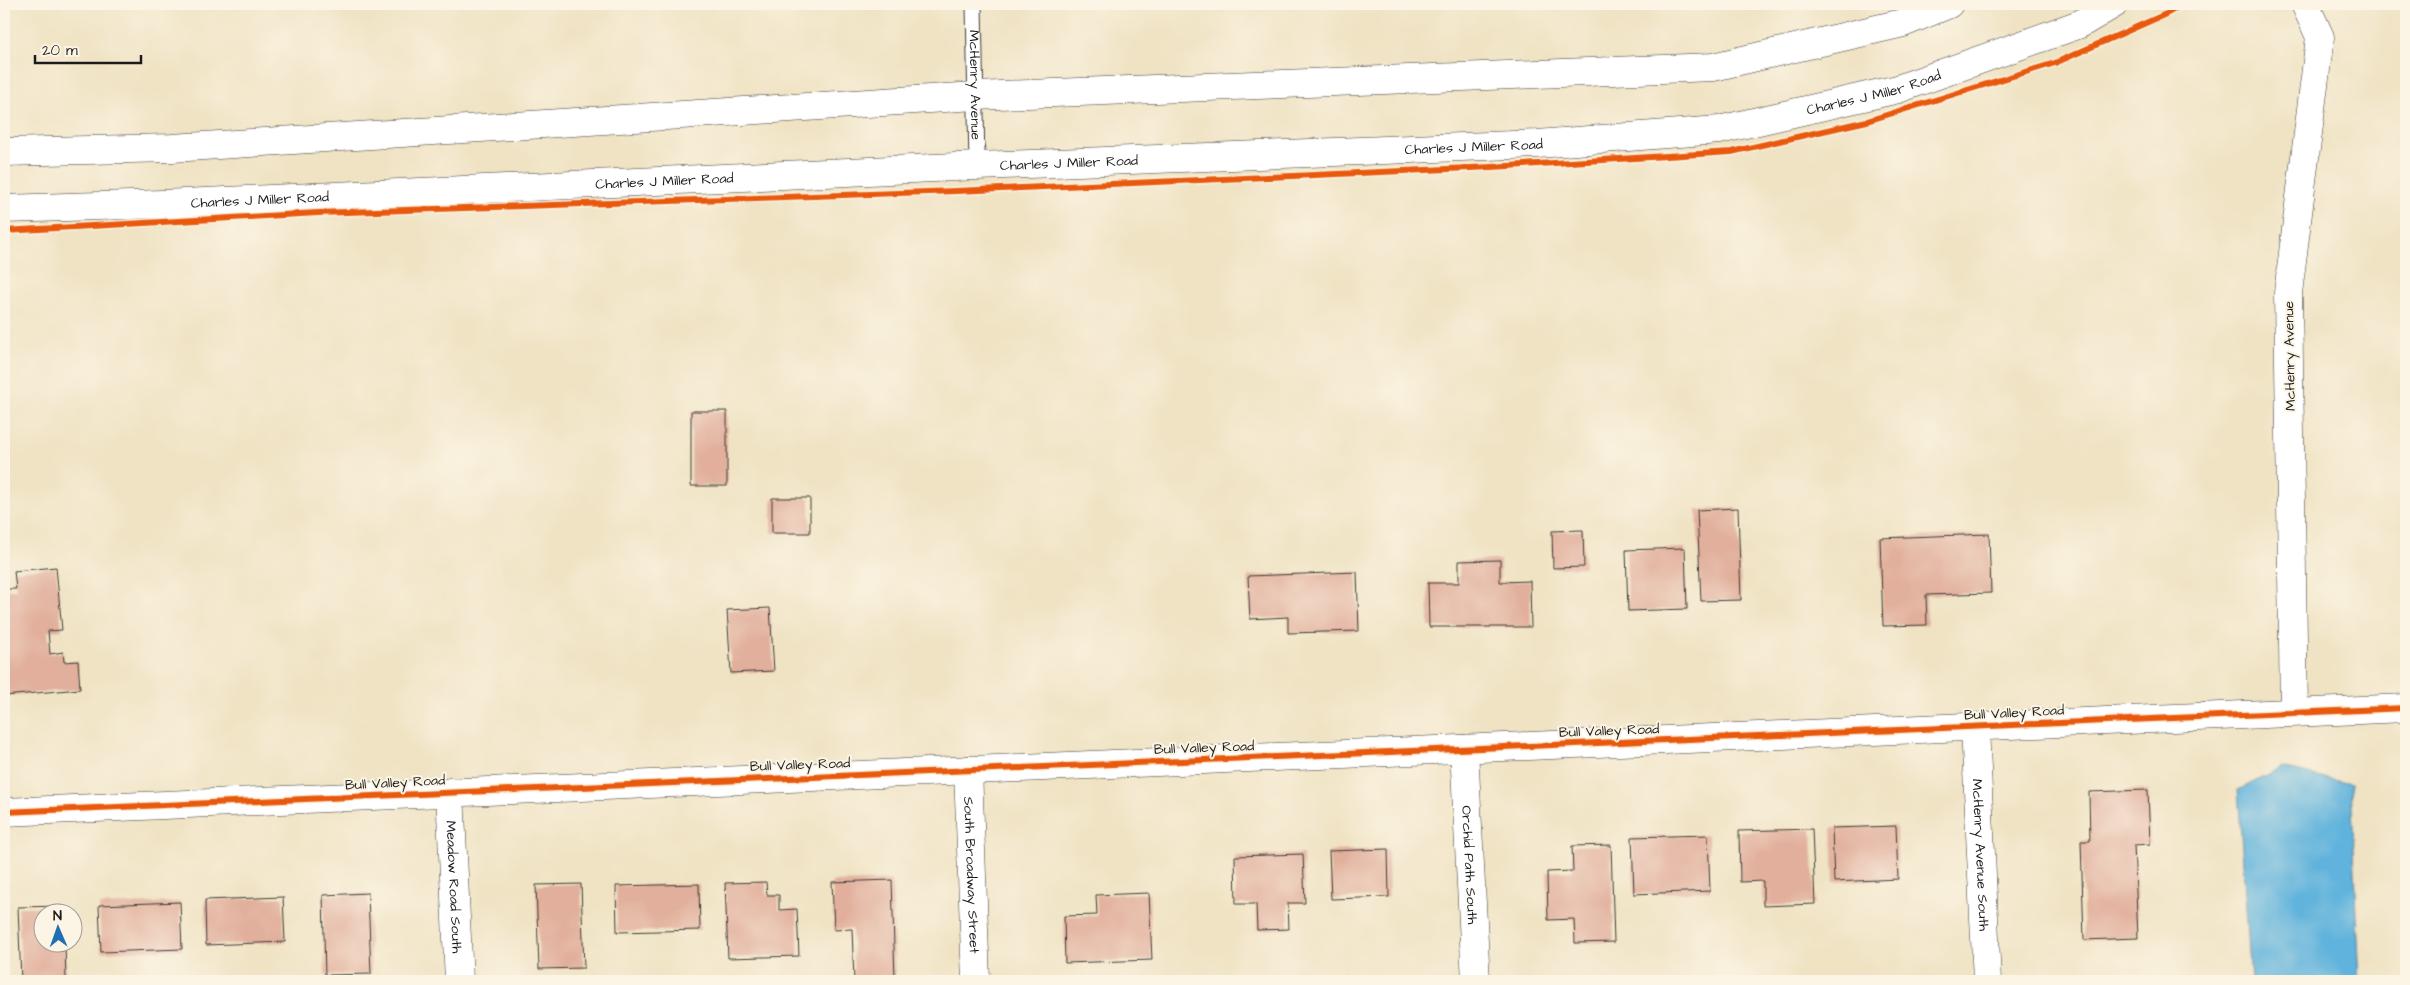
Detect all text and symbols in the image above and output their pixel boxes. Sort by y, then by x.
street label: McHenry Avenue [963,30,986,141]
scale bar [35,32,141,64]
text: 20 m [42,40,78,61]
street label: Charles J Miller Road [1805,66,1944,121]
street label: Charles J Miller Road [1404,135,1544,160]
street label: Charles J Miller Road [999,151,1139,176]
street label: Charles J Miller Road [595,168,734,195]
street label: Charles J Miller Road [190,187,329,214]
street label: McHenry Avenue [2279,300,2301,411]
street label: Bull Valley Road [1963,700,2065,726]
street label: Bull Valley Road [1559,719,1660,743]
street label: Bull Valley Road [1154,736,1255,760]
street label: Bull Valley Road [750,753,851,777]
street label: Bull Valley Road [344,770,446,796]
street label: McHenry Avenue South [1966,778,1994,931]
street label: South Broadway Street [958,796,984,954]
street label: Orchid Path South [1456,805,1482,925]
street label: Meadow Road South [440,820,467,954]
north arrow [32,902,82,952]
text: N [53,906,63,926]

